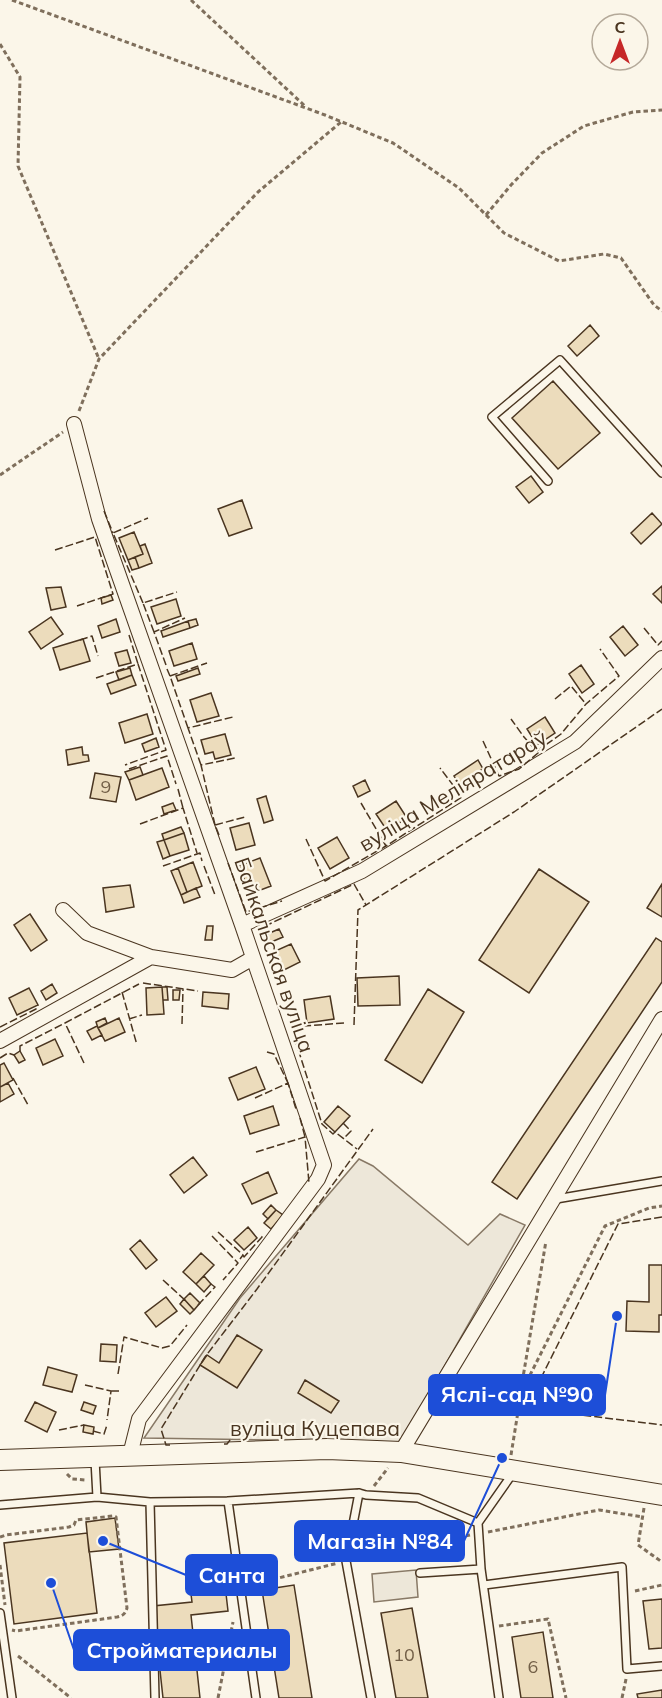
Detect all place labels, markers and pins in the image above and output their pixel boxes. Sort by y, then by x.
callout: Яслі-сад №90 [429,1375,605,1415]
callout: Магазін №84 [295,1521,464,1561]
callout: Санта [186,1555,277,1595]
callout: Стройматериалы [74,1630,289,1670]

